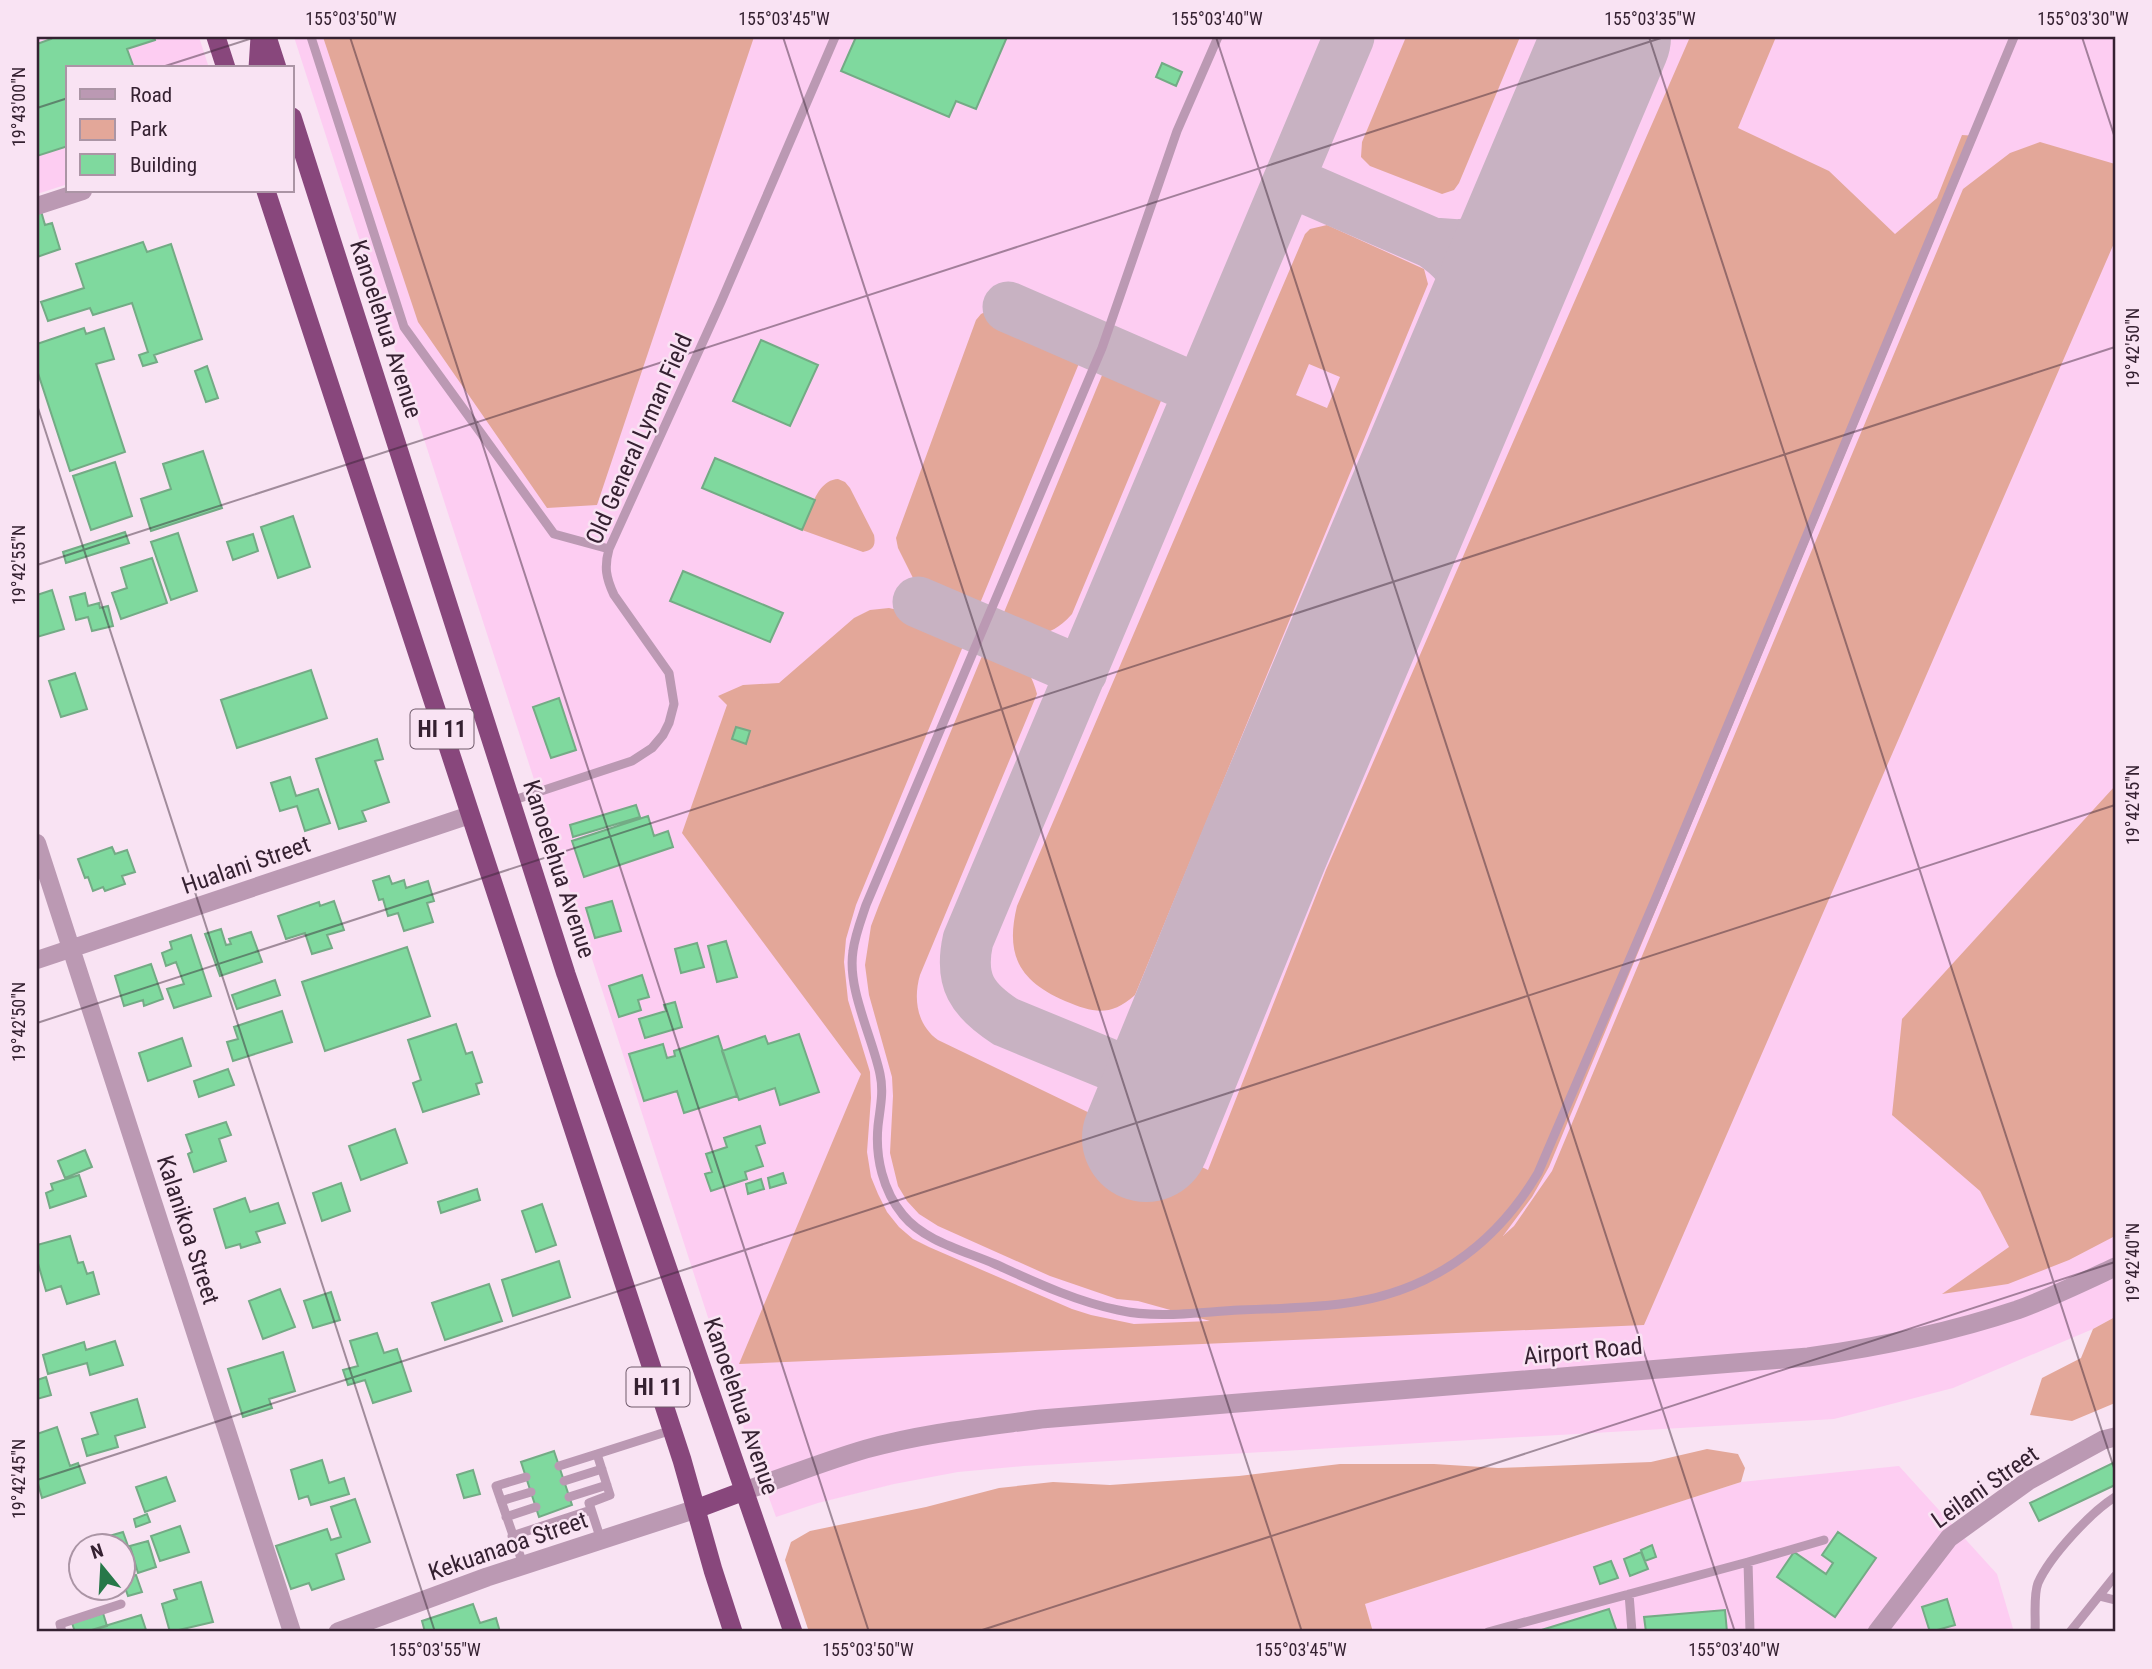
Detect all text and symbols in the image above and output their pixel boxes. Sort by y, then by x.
text: 155°03'50"W [305,8,397,29]
text: 155°03'45"W [738,8,830,29]
text: 155°03'40"W [1171,8,1263,29]
text: 155°03'35"W [1604,8,1696,29]
text: 155°03'30"W [2037,8,2129,29]
legend [66,66,294,192]
text: 19°43'00"N [8,67,29,147]
text: Road [130,83,172,107]
text: Park [130,117,168,141]
text: Building [130,153,197,177]
street label: Kanoelehua Avenue [344,236,428,422]
text: 19°42'50"N [2122,308,2143,388]
street label: Old General Lyman Field [580,329,698,549]
text: 19°42'55"N [8,525,29,605]
road number: HI 11 [410,709,474,748]
text: 19°42'45"N [2122,765,2143,845]
street label: Kanoelehua Avenue [517,776,601,962]
street label: Hualani Street [178,830,314,900]
text: 19°42'50"N [8,982,29,1062]
street label: Kalanikoa Street [151,1152,225,1308]
text: 19°42'40"N [2122,1223,2143,1303]
street label: Kanoelehua Avenue [698,1314,784,1498]
street label: Airport Road [1522,1332,1644,1370]
road number: HI 11 [626,1368,690,1406]
text: 19°42'45"N [8,1439,29,1519]
street label: Leilani Street [1926,1440,2044,1534]
street label: Kekuanaoa Street [425,1506,591,1586]
north arrow [66,1532,136,1602]
text: N [88,1539,106,1564]
text: 155°03'55"W [389,1639,481,1660]
text: 155°03'50"W [822,1639,914,1660]
text: 155°03'45"W [1255,1639,1347,1660]
text: 155°03'40"W [1688,1639,1780,1660]

